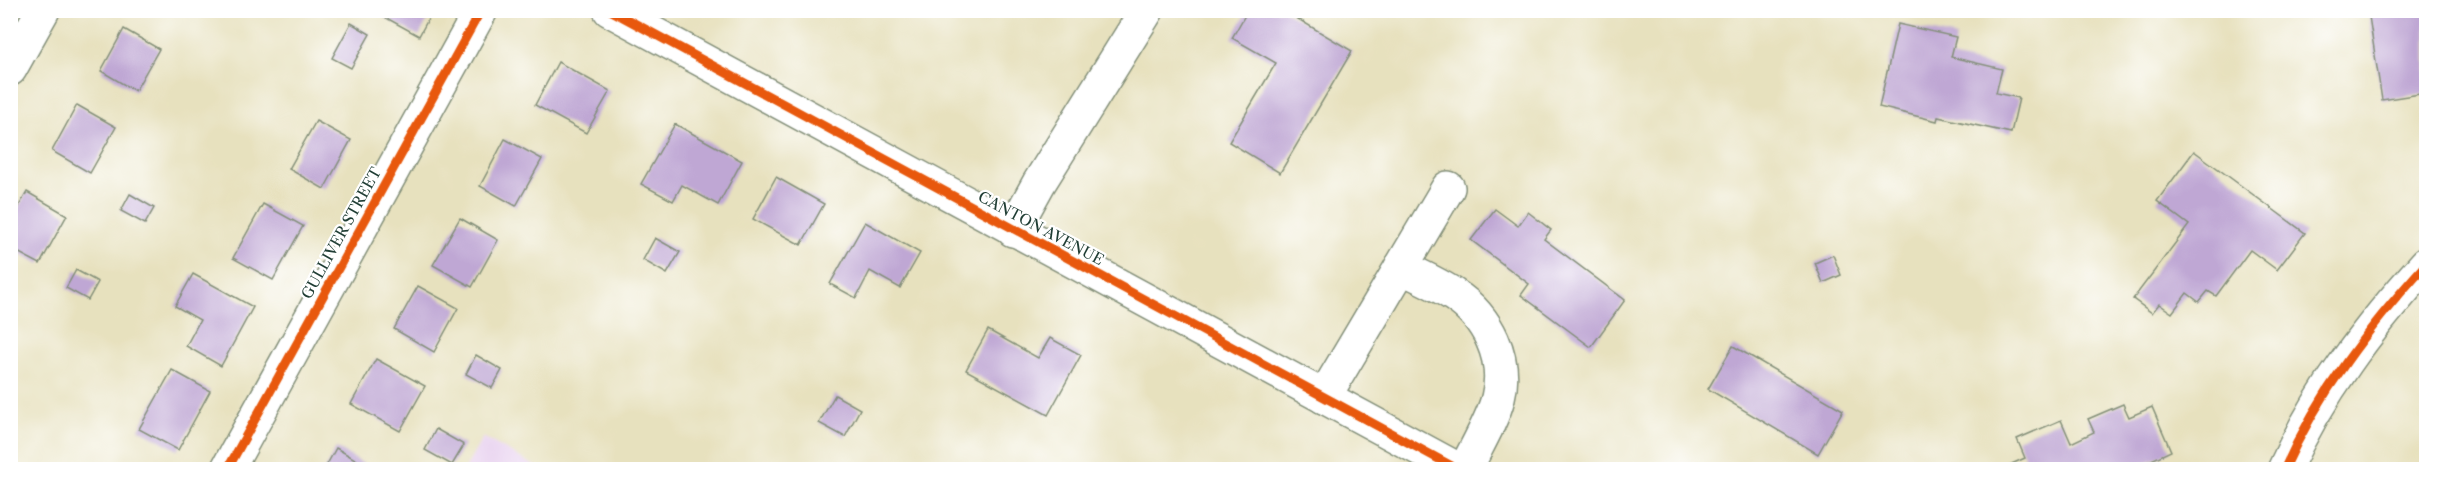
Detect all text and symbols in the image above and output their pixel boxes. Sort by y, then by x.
street label: GULLIVER STREET [297,163,385,302]
street label: CANTON AVENUE [975,187,1107,269]

